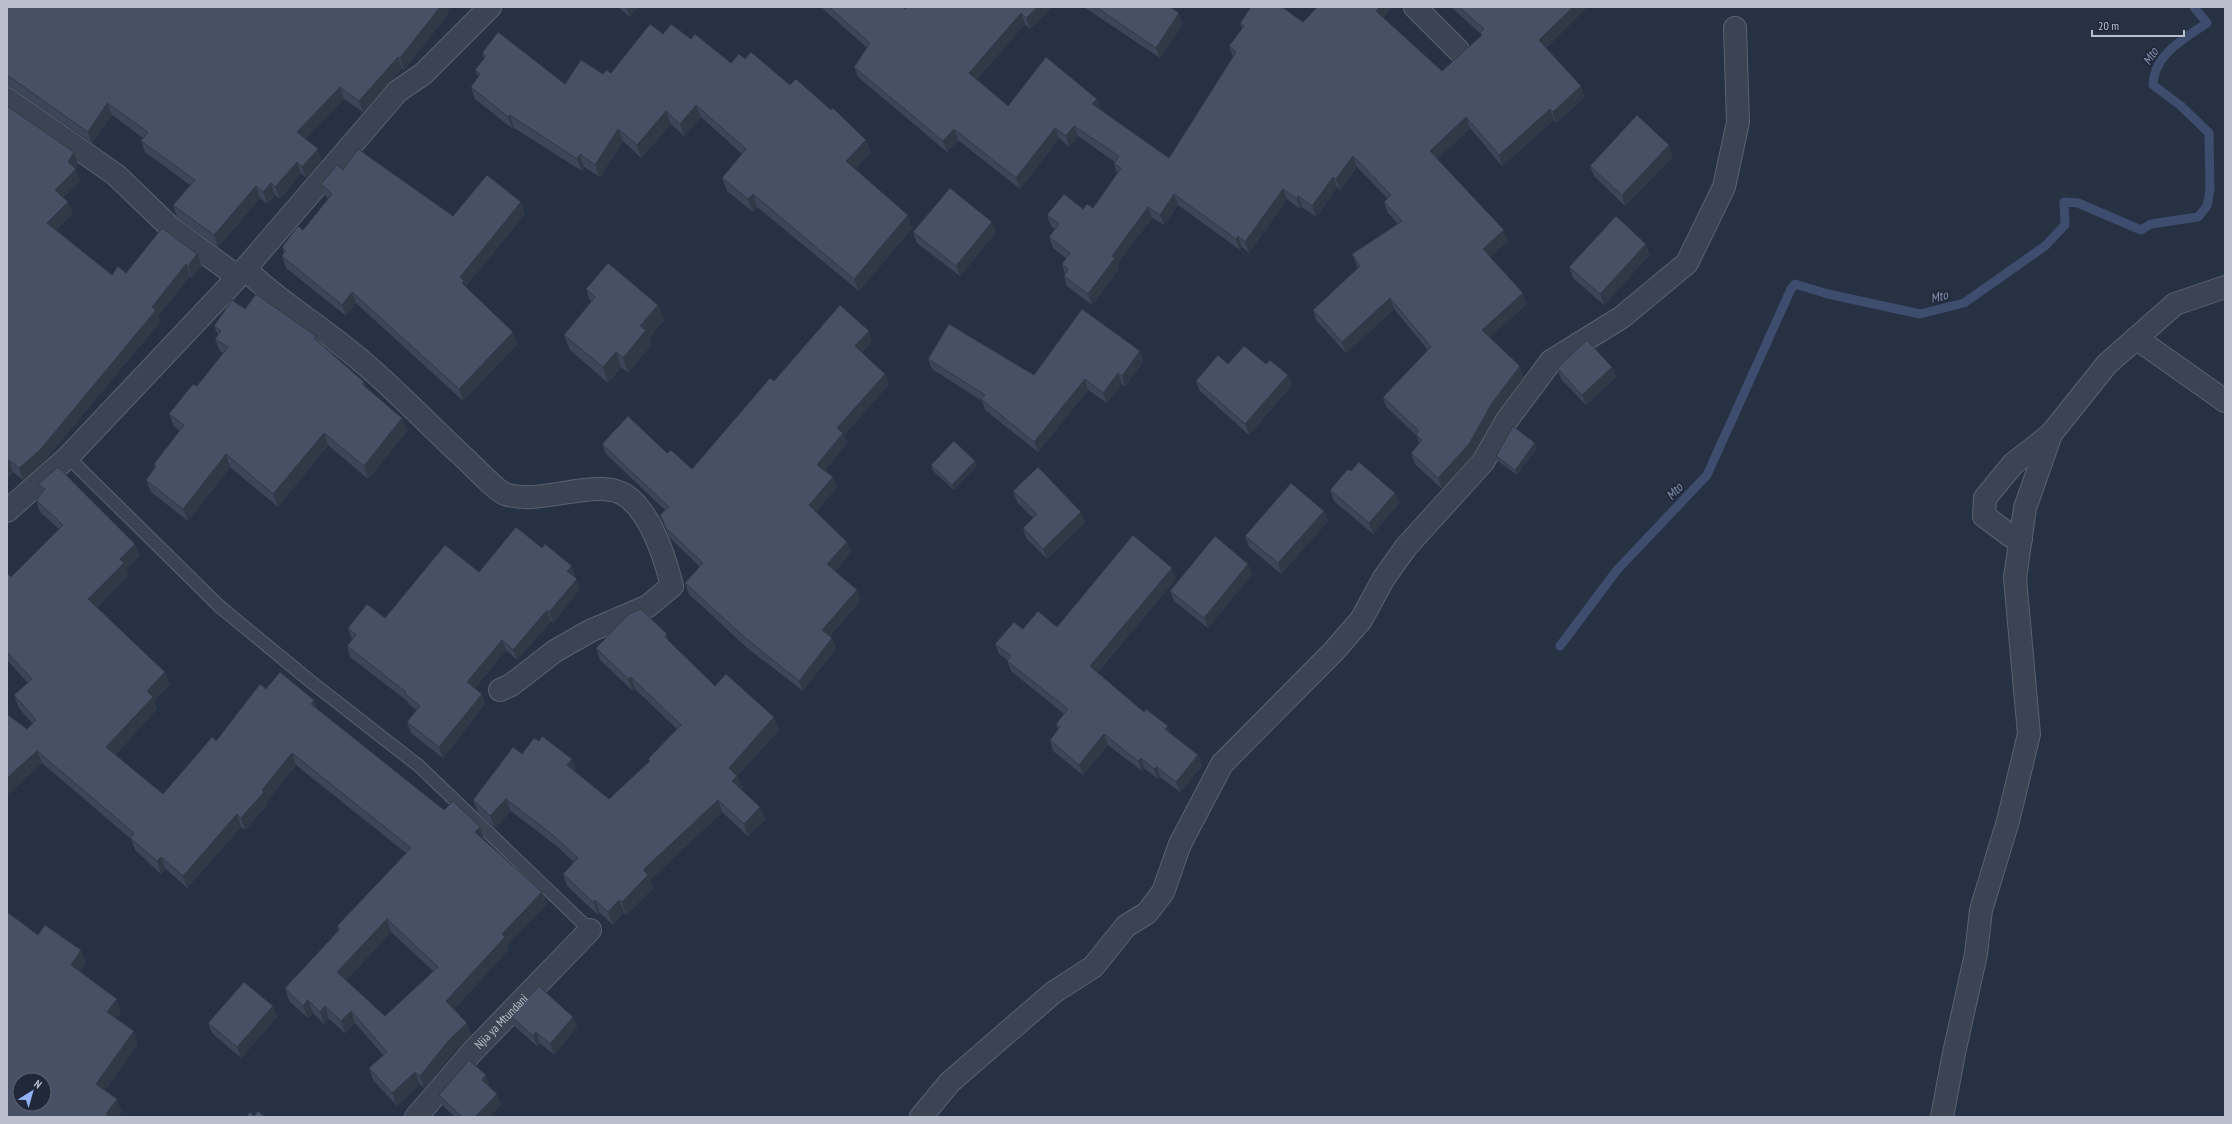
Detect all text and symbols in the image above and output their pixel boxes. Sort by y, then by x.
scale bar [2092,12,2184,38]
text: 20 m [2098,18,2119,33]
water label: Mto [2139,43,2163,68]
water label: Mto [1929,286,1951,307]
water label: Mto [1662,478,1687,503]
street label: Njia ya Mtundani [471,991,531,1052]
north arrow [12,1072,52,1112]
text: N [31,1077,45,1091]

